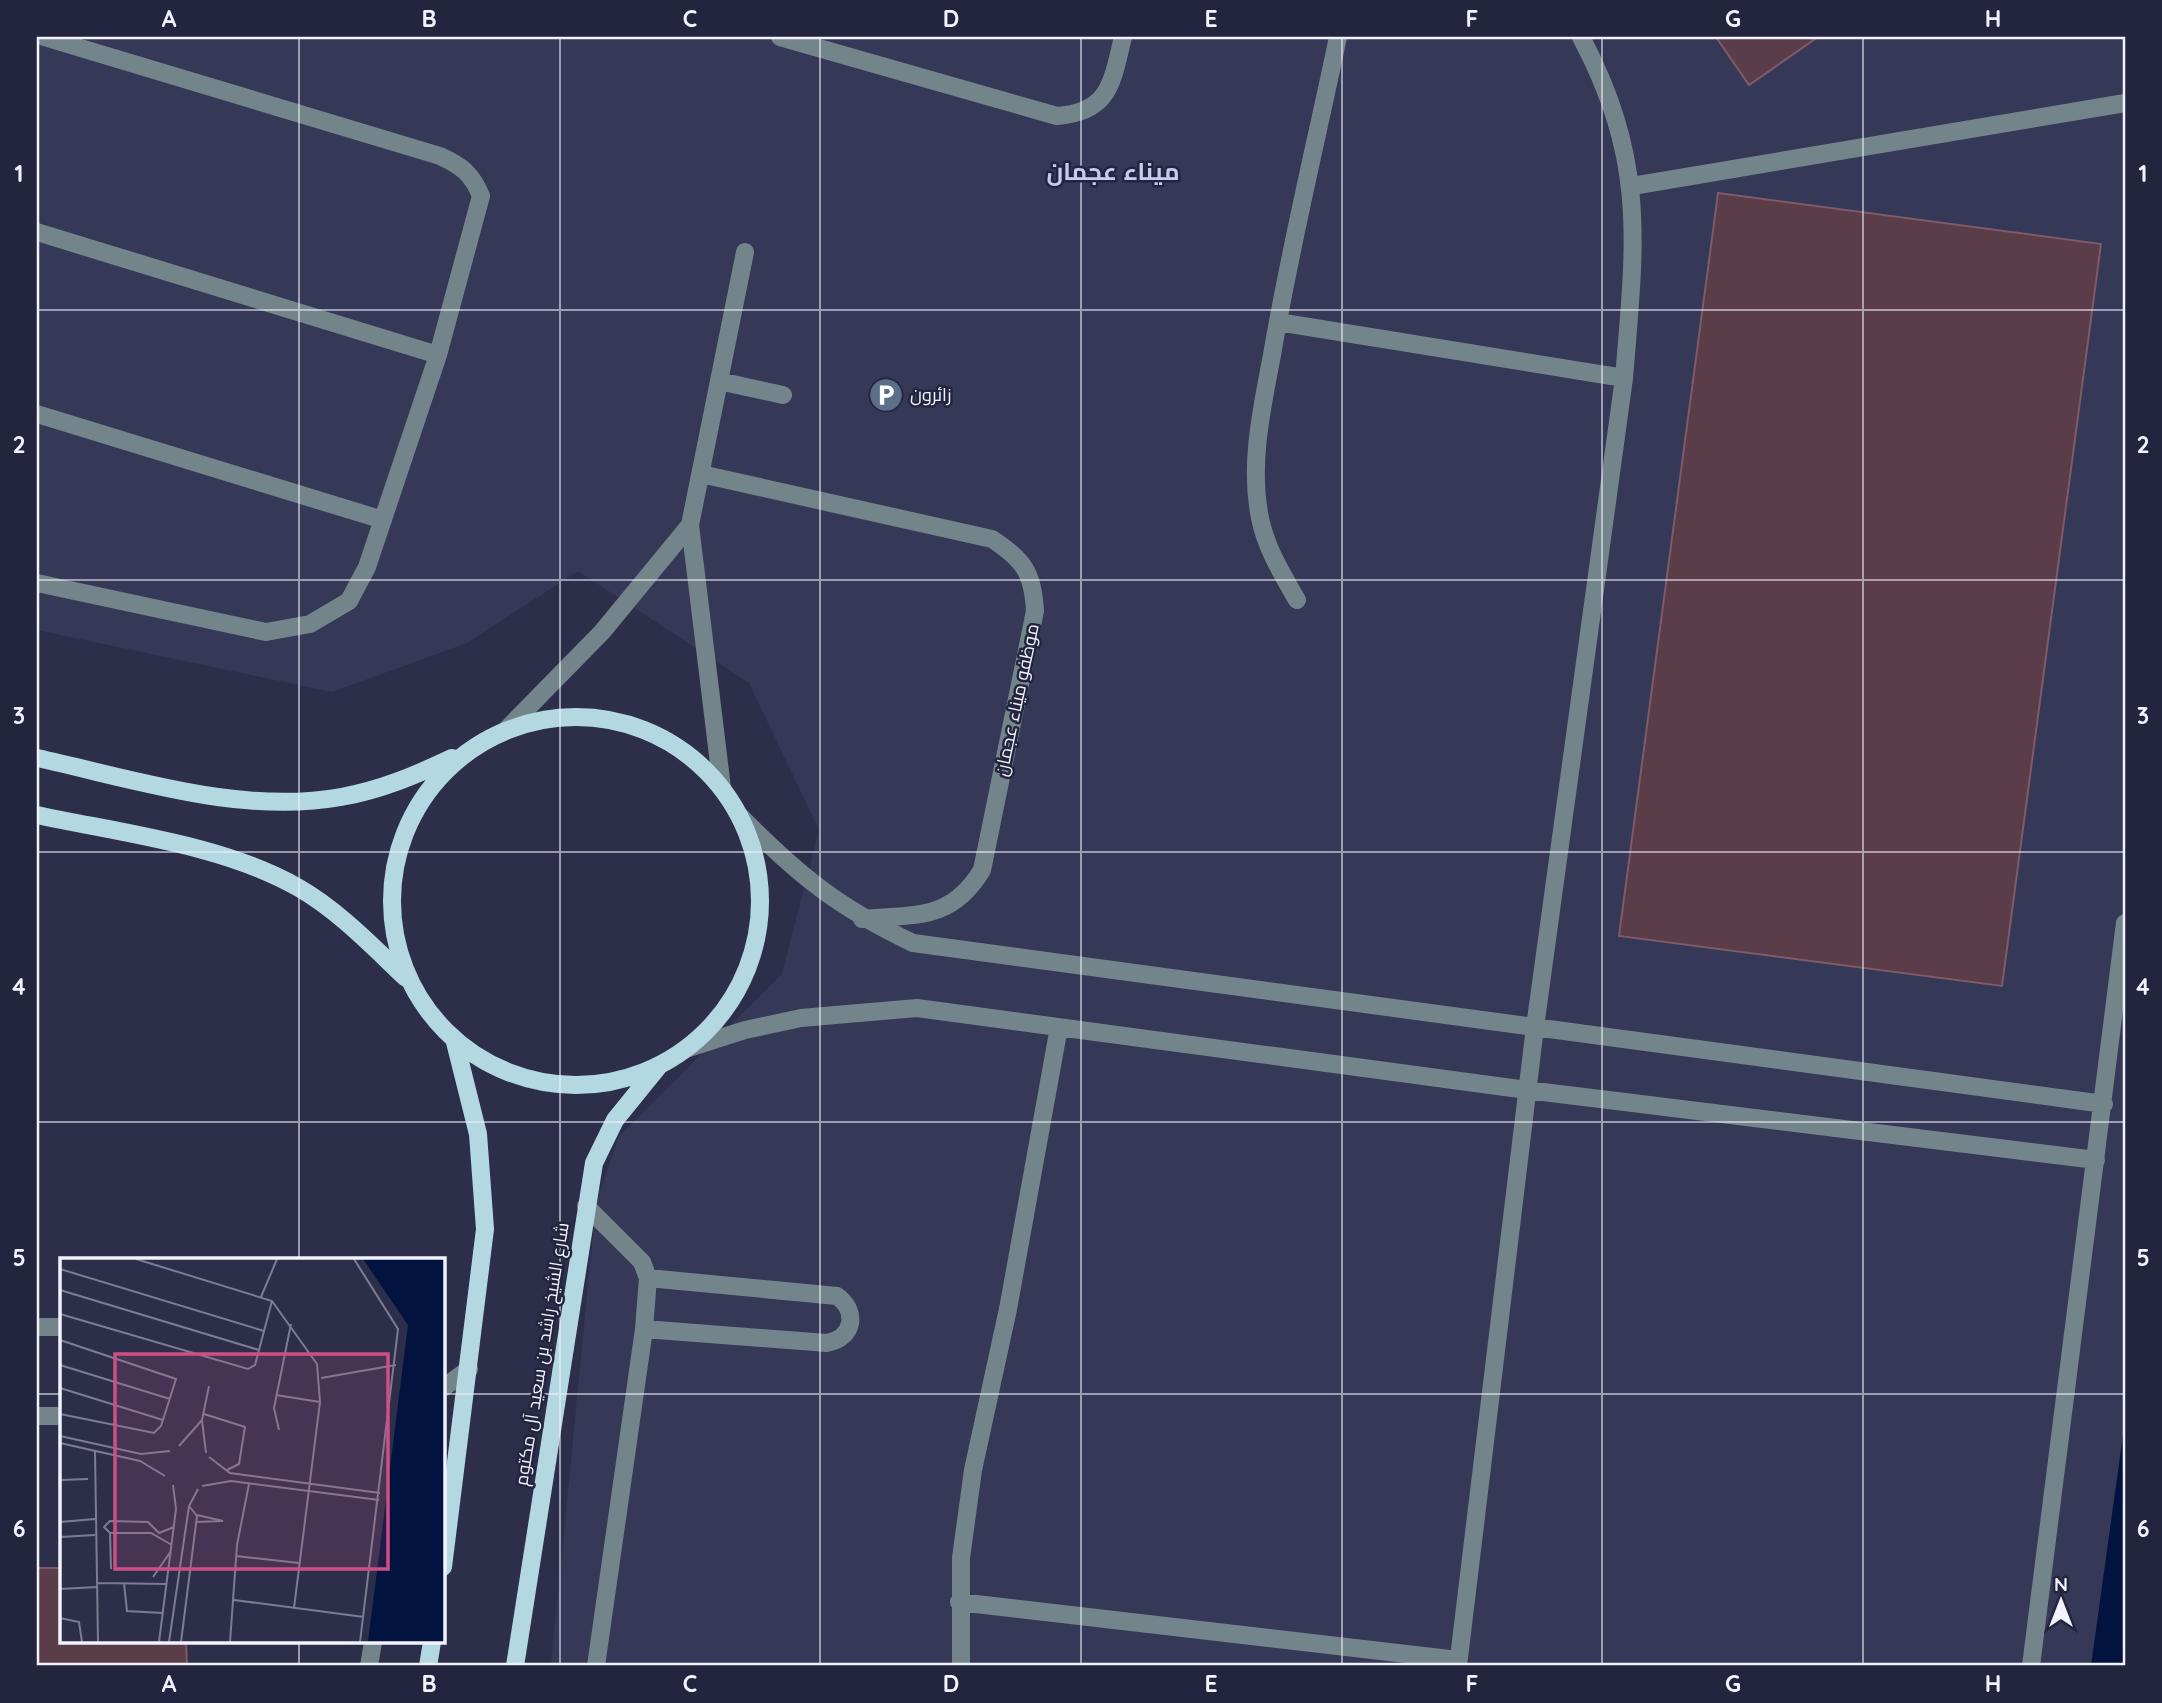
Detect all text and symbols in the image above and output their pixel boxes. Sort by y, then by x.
text: A [162,4,177,33]
text: B [421,4,437,33]
text: C [683,4,697,33]
text: D [943,4,959,33]
text: E [1204,4,1218,33]
text: F [1466,4,1478,33]
text: G [1725,4,1741,33]
text: H [1985,4,2001,33]
district label: ميناء عجمان [1046,156,1180,186]
text: 1 [15,159,23,188]
text: 1 [2139,159,2147,188]
parking icon: زائرون [867,376,905,414]
place label: زائرون [910,383,952,406]
text: 2 [12,430,26,459]
text: 2 [2136,430,2150,459]
street label: موظفو ميناء عجمان [989,622,1044,778]
text: 3 [13,701,25,730]
text: 3 [2137,701,2149,730]
text: 4 [12,972,26,1001]
text: 4 [2136,972,2150,1001]
street label: شارع الشيخ راشد بن سعيد آل مكتوم [509,1221,575,1487]
text: 5 [12,1243,26,1272]
text: 5 [2136,1243,2150,1272]
inset map [60,1258,444,1644]
text: 6 [13,1514,25,1543]
text: 6 [2137,1514,2149,1543]
north arrow [2025,1566,2096,1636]
text: N [2054,1572,2068,1596]
text: A [162,1669,177,1698]
text: B [421,1669,437,1698]
text: C [683,1669,697,1698]
text: D [943,1669,959,1698]
text: E [1204,1669,1218,1698]
text: F [1466,1669,1478,1698]
text: G [1725,1669,1741,1698]
text: H [1985,1669,2001,1698]

